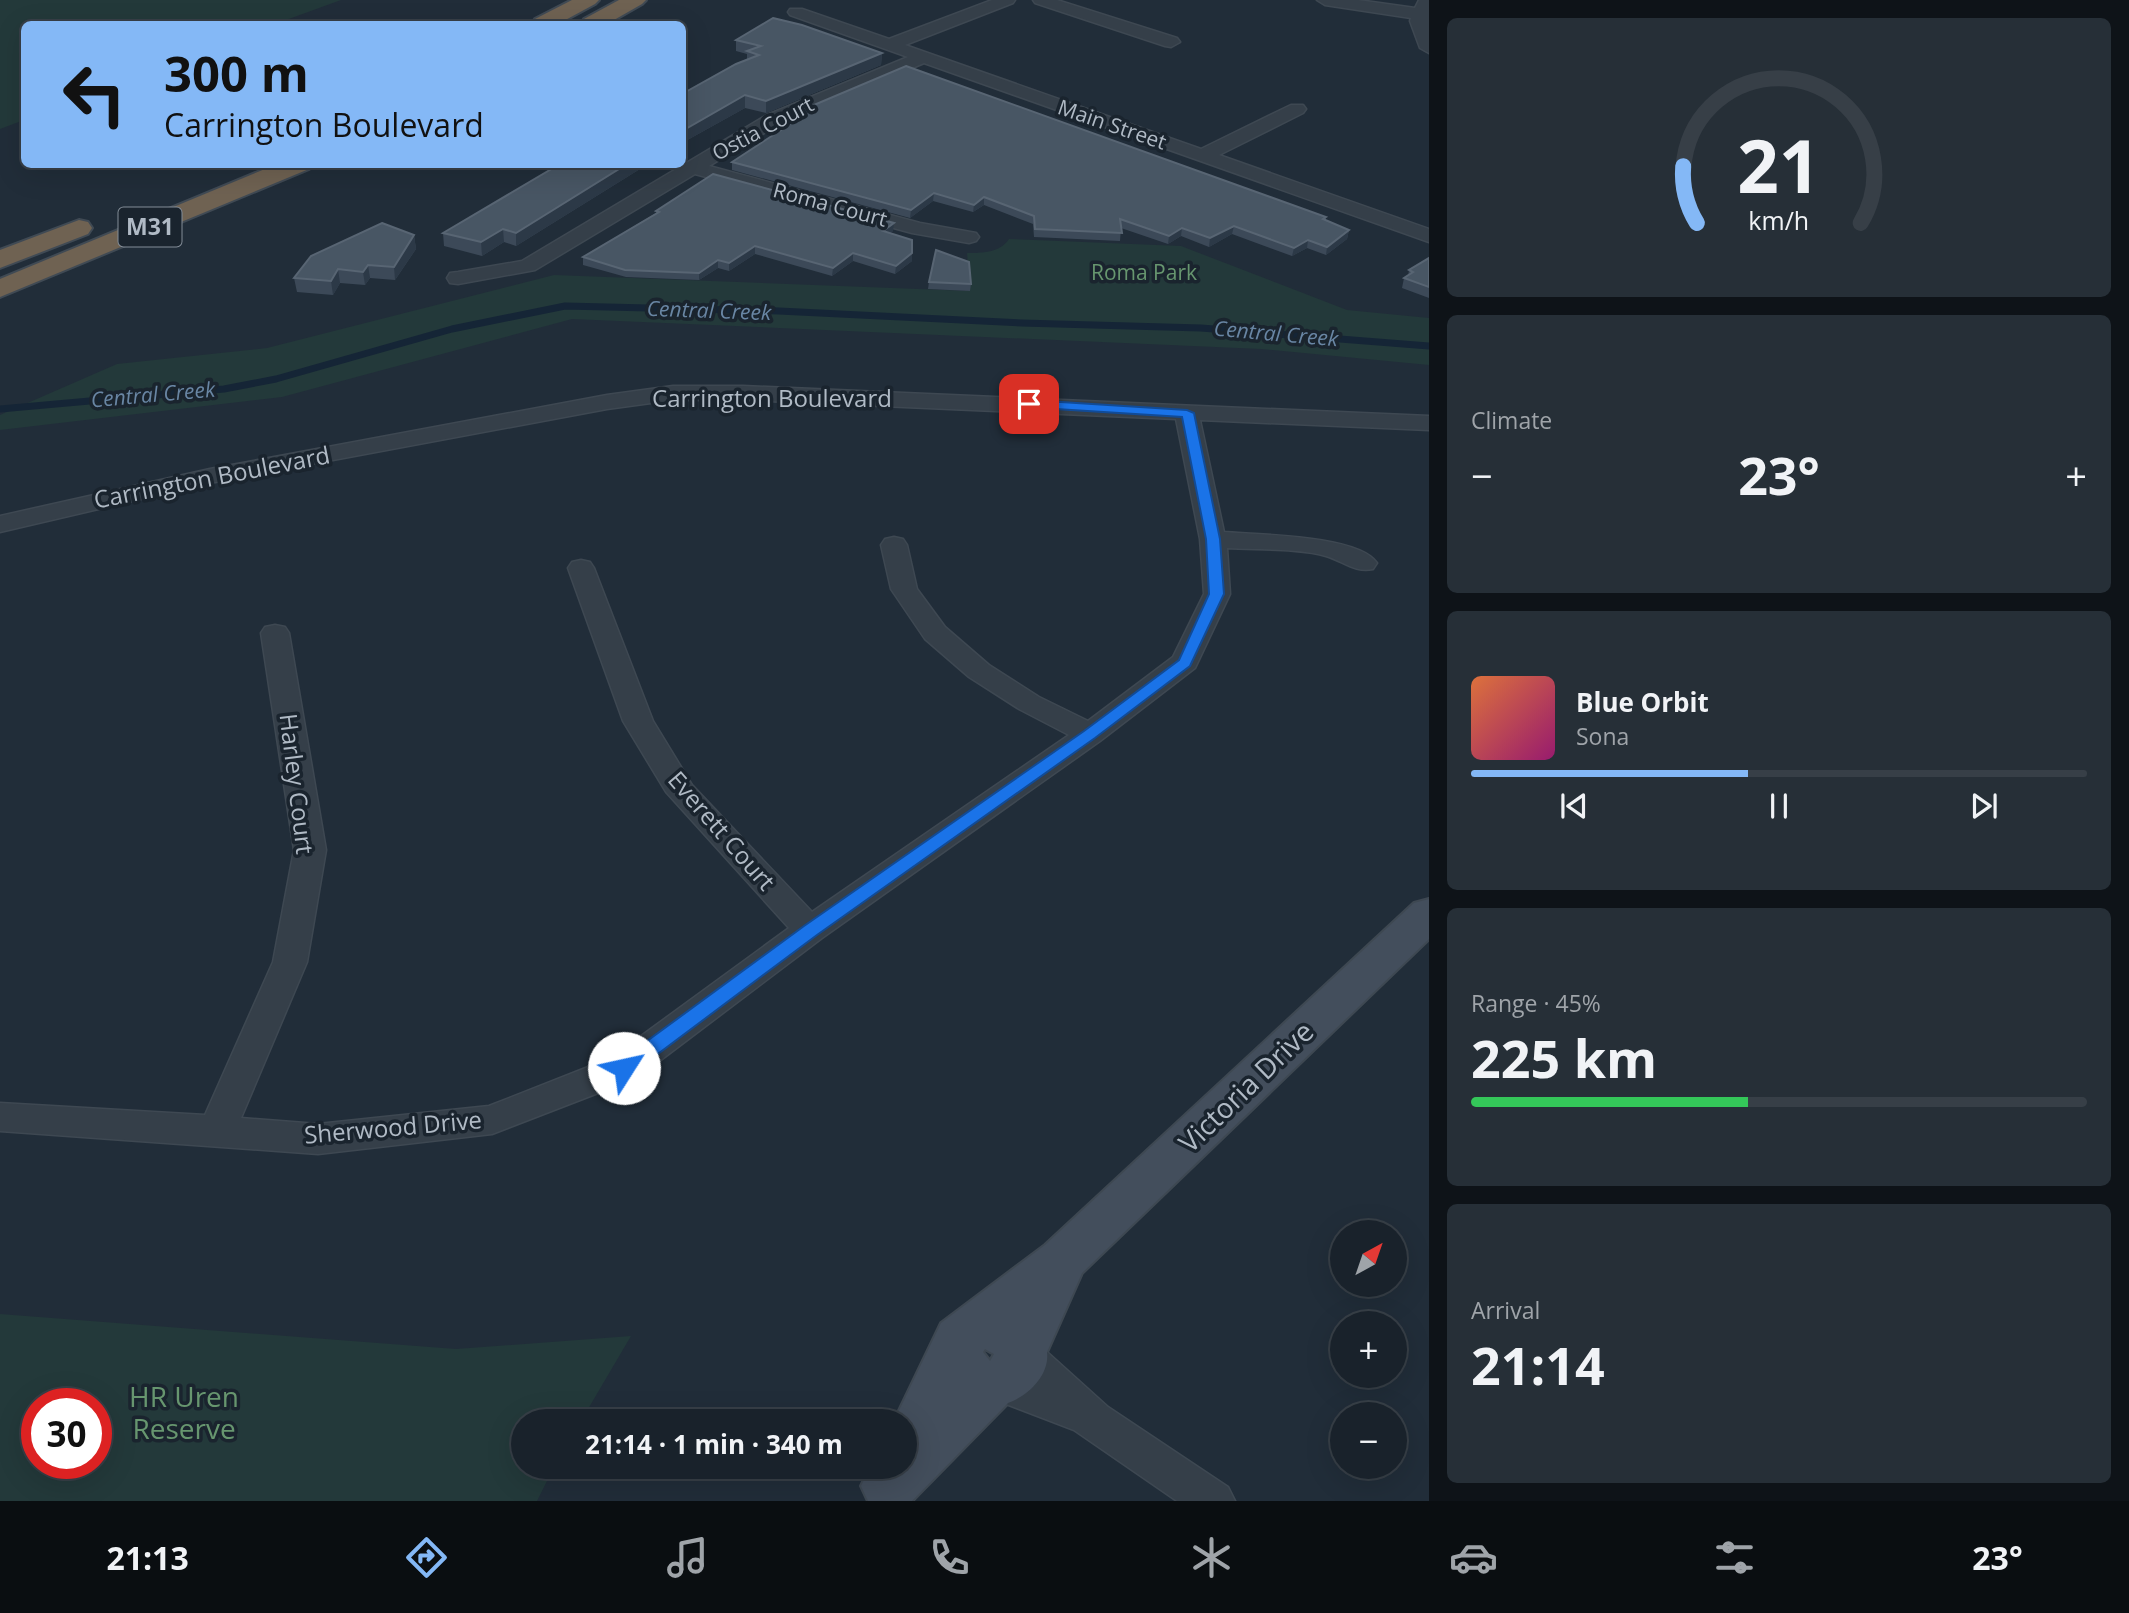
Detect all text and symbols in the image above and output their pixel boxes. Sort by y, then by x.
text: 300 m [164,40,309,106]
icon: left [49,49,140,140]
street label: Ostia Court [707,90,818,167]
street label: Main Street [1054,92,1170,156]
text: Carrington Boulevard [164,103,484,146]
text: 21 [1737,116,1821,215]
street label: Roma Court [770,175,890,233]
text: km/h [1749,203,1809,237]
road number: M31 [118,208,182,246]
park label: Roma Park [1091,258,1197,286]
water label: Central Creek [646,294,773,326]
water label: Central Creek [1213,314,1340,352]
pin [999,374,1059,434]
water label: Central Creek [90,375,217,413]
street label: Carrington Boulevard [652,381,892,414]
icon: arrive [1010,385,1048,423]
text: Climate [1471,404,1552,436]
street label: Carrington Boulevard [91,437,333,516]
text: 23° [1738,439,1820,510]
text: − [1471,449,1493,501]
text: + [2065,449,2087,501]
text: Blue Orbit [1576,684,1709,720]
street label: Harley Court [273,712,322,856]
text: Sona [1576,720,1629,752]
street label: Everett Court [661,763,783,897]
icon: previous [1555,787,1593,825]
icon: pause [1760,787,1798,825]
icon: next [1965,787,2003,825]
text: Range · 45% [1471,987,1601,1019]
street label: Victoria Drive [1170,1012,1321,1160]
text: 225 km [1471,1022,1657,1093]
position arrow [587,1031,661,1105]
street label: Sherwood Drive [303,1102,483,1151]
north arrow [1330,1220,1407,1297]
map controls [1330,1220,1407,1479]
text: Arrival [1471,1294,1540,1326]
button: + [1330,1311,1407,1388]
text: 21:14 [1471,1329,1605,1400]
park label: HR Uren Reserve [129,1377,239,1447]
speed limit sign: 30 [21,1388,112,1479]
button: − [1330,1402,1407,1479]
text: 21:14 · 1 min · 340 m [585,1426,843,1462]
icon: directions [402,1533,451,1582]
icon: music [663,1533,712,1582]
icon: phone [925,1533,974,1582]
icon: climate [1187,1533,1236,1582]
icon: car [1449,1533,1498,1582]
icon: filters [1710,1533,1759,1582]
text: 21:13 [106,1536,189,1579]
text: 23° [1972,1536,2023,1579]

